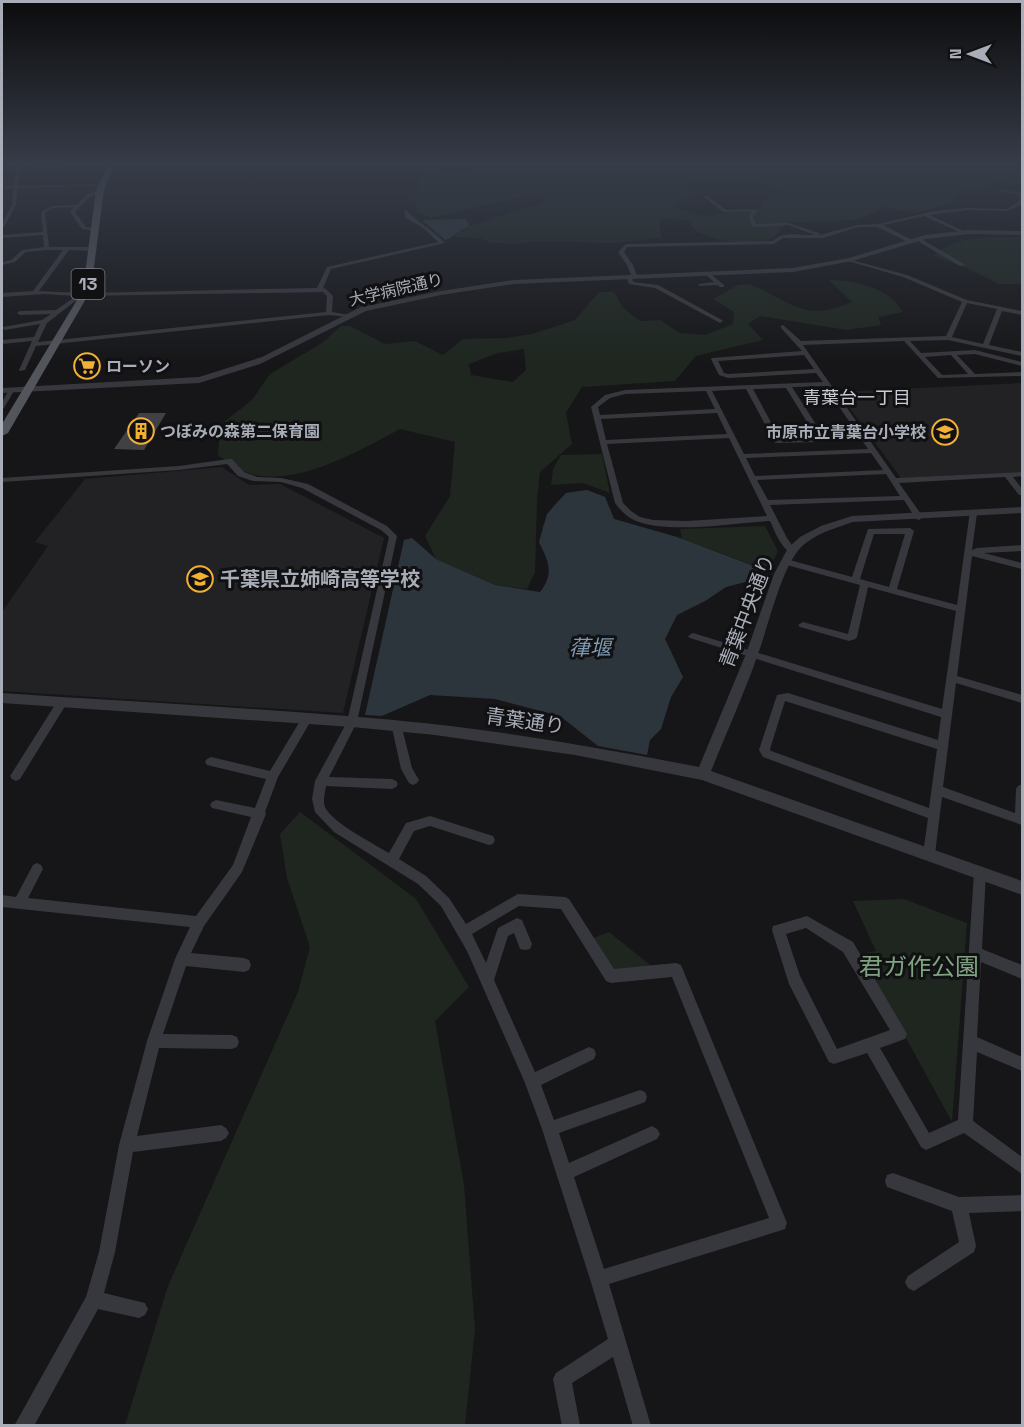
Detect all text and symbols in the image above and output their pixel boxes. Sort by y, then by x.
north arrow [940,24,1000,84]
text: N [945,49,966,59]
street label: 大学病院通り [347,268,445,311]
road number: 13 [72,269,104,299]
supermarket icon: ローソン [72,351,102,381]
place label: ローソン [106,356,170,377]
district label: 青葉台一丁目 [803,386,911,409]
building icon: つぼみの森第二保育園 [126,416,156,446]
school or university icon: 市原市立青葉台小学校 [930,417,960,447]
place label: つぼみの森第二保育園 [160,421,320,442]
place label: 市原市立青葉台小学校 [766,422,926,443]
street label: 青葉中央通り [713,550,781,672]
school or university icon: 千葉県立姉崎高等学校 [185,564,215,594]
place label: 千葉県立姉崎高等学校 [220,566,420,592]
water label: 葎堰 [569,634,615,661]
street label: 青葉通り [484,703,566,739]
park label: 君ガ作公園 [859,951,979,982]

